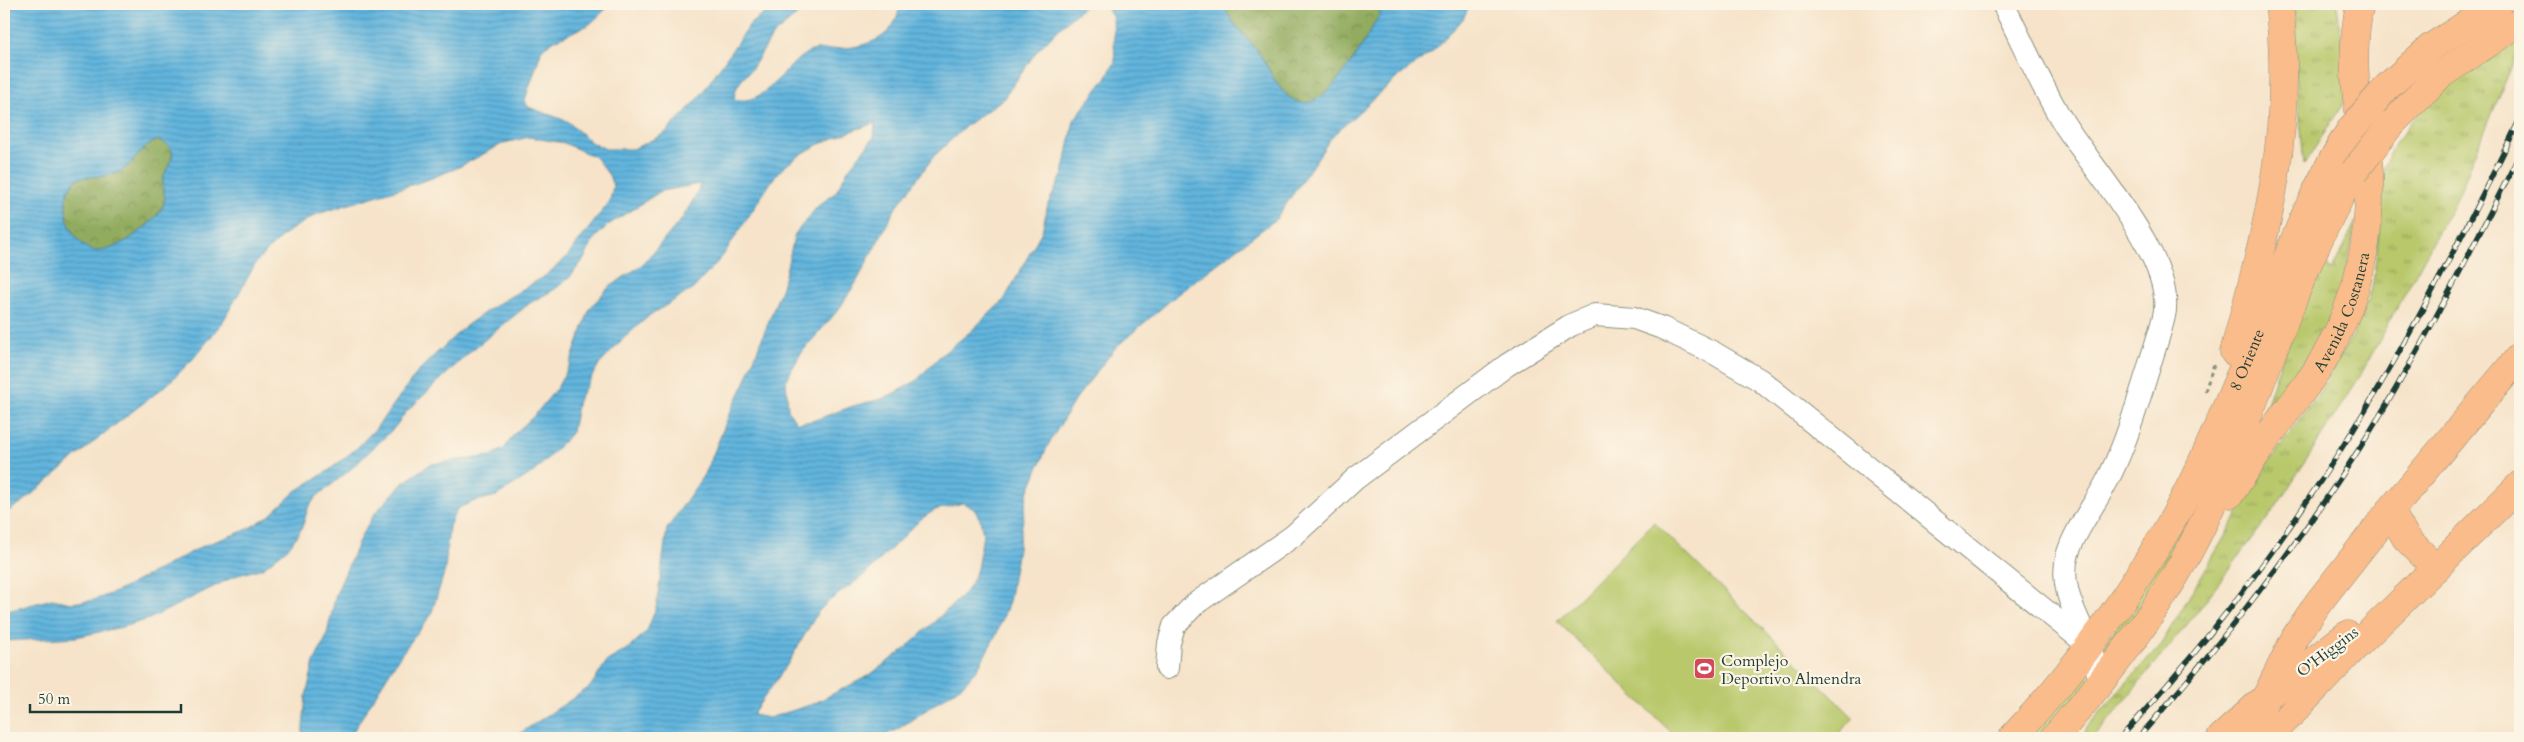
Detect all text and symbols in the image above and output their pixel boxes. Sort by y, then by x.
street label: Avenida Costanera [2308,250,2375,377]
street label: 8 Oriente [2225,326,2270,394]
street label: O'Higgins [2292,621,2363,682]
place label: Complejo Deportivo Almendra [1721,650,1862,690]
sports icon: Complejo Deportivo Almendra [1693,657,1717,681]
scale bar [30,682,181,714]
text: 50 m [38,689,70,709]

